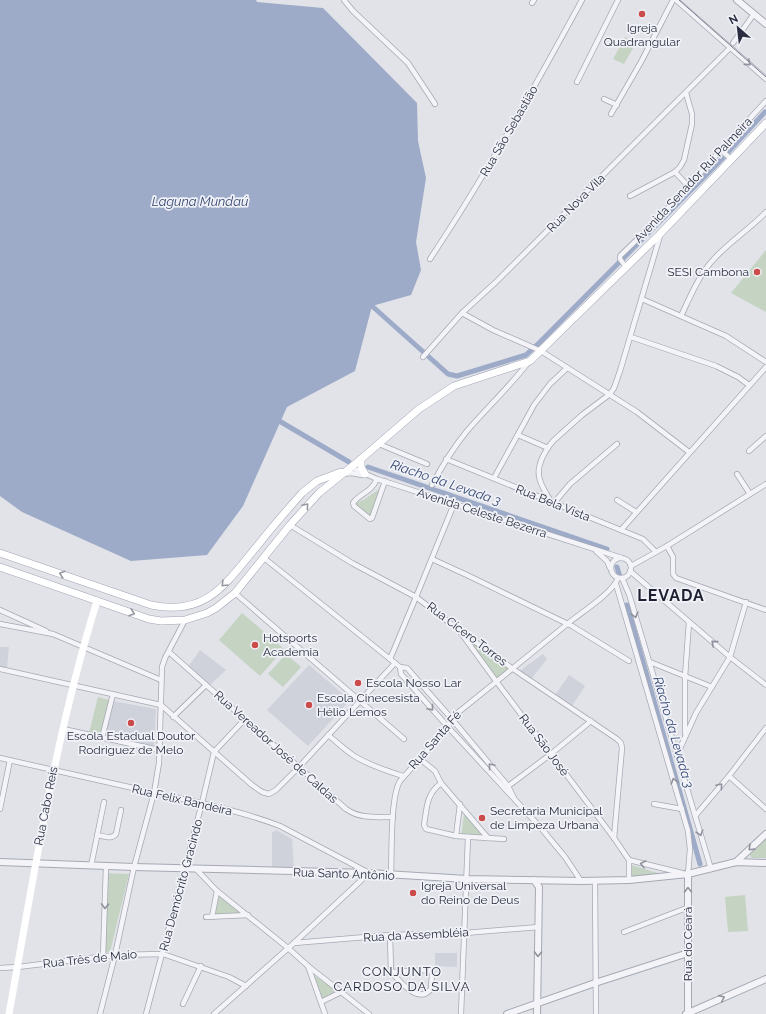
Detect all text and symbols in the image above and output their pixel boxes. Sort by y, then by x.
north arrow [718,8,758,48]
marker: Igreja Quadrangular [637,9,647,19]
text: N [727,12,740,27]
place label: Igreja Quadrangular [604,21,681,49]
one-way arrow [743,59,751,66]
street label: Rua São Sebastião [477,83,541,179]
street label: Avenida Senador Rui Palmeira [631,114,755,246]
street label: Rua Nova Vila [544,171,608,235]
water label: Laguna Mundaú [152,194,248,209]
place label: SESI Cambona [667,265,749,279]
marker: SESI Cambona [752,267,762,277]
water label: Riacho da Levada 3 [389,457,503,508]
street label: Rua Bela Vista [514,482,592,524]
street label: Avenida Celeste Bezerra [415,485,549,541]
one-way arrow [302,503,309,511]
one-way arrow [58,570,65,579]
one-way arrow [222,579,229,587]
district label: LEVADA [637,586,705,605]
street label: Rua Cícero Torres [424,599,510,669]
one-way arrow [128,608,135,617]
one-way arrow [630,611,639,618]
place label: Hotsports Academia [263,631,319,659]
marker: Hotsports Academia [250,640,260,650]
one-way arrow [711,640,718,647]
water label: Riacho da Levada 3 [650,675,697,790]
place label: Escola Nosso Lar [366,676,462,690]
marker: Escola Nosso Lar [353,678,363,688]
street label: Rua Vereador José de Caldas [211,688,341,806]
place label: Escola Cinecesista Hélio Lemos [317,691,420,719]
marker: Escola Cinecesista Hélio Lemos [304,700,314,710]
one-way arrow [427,704,434,711]
street label: Rua Santa Fé [406,708,464,772]
street label: Rua São José [516,711,572,779]
marker: Escola Estadual Doutor Rodriguez de Melo [126,718,136,728]
place label: Escola Estadual Doutor Rodriguez de Melo [67,729,196,757]
one-way arrow [489,763,496,771]
street label: Rua Cabo Reis [32,765,61,847]
one-way arrow [670,778,679,785]
street label: Rua Felix Bandeira [130,782,234,818]
one-way arrow [716,784,723,791]
place label: Secretaria Municipal de Limpeza Urbana [490,804,603,832]
marker: Secretaria Municipal de Limpeza Urbana [477,813,487,823]
street label: Rua Demócrito Gracindo [157,818,205,952]
one-way arrow [696,830,704,837]
one-way arrow [748,843,756,851]
one-way arrow [640,860,646,868]
street label: Rua Santo Antônio [293,865,395,883]
place label: Igreja Universal do Reino de Deus [421,879,519,907]
one-way arrow [684,887,692,893]
marker: Igreja Universal do Reino de Deus [408,888,418,898]
one-way arrow [101,903,109,909]
street label: Rua do Ceará [681,907,695,981]
street label: Rua da Assembléia [363,925,469,945]
street label: Rua Três de Maio [42,947,138,971]
one-way arrow [534,951,542,957]
district label: CONJUNTO CARDOSO DA SILVA [334,964,470,994]
one-way arrow [717,995,725,1003]

